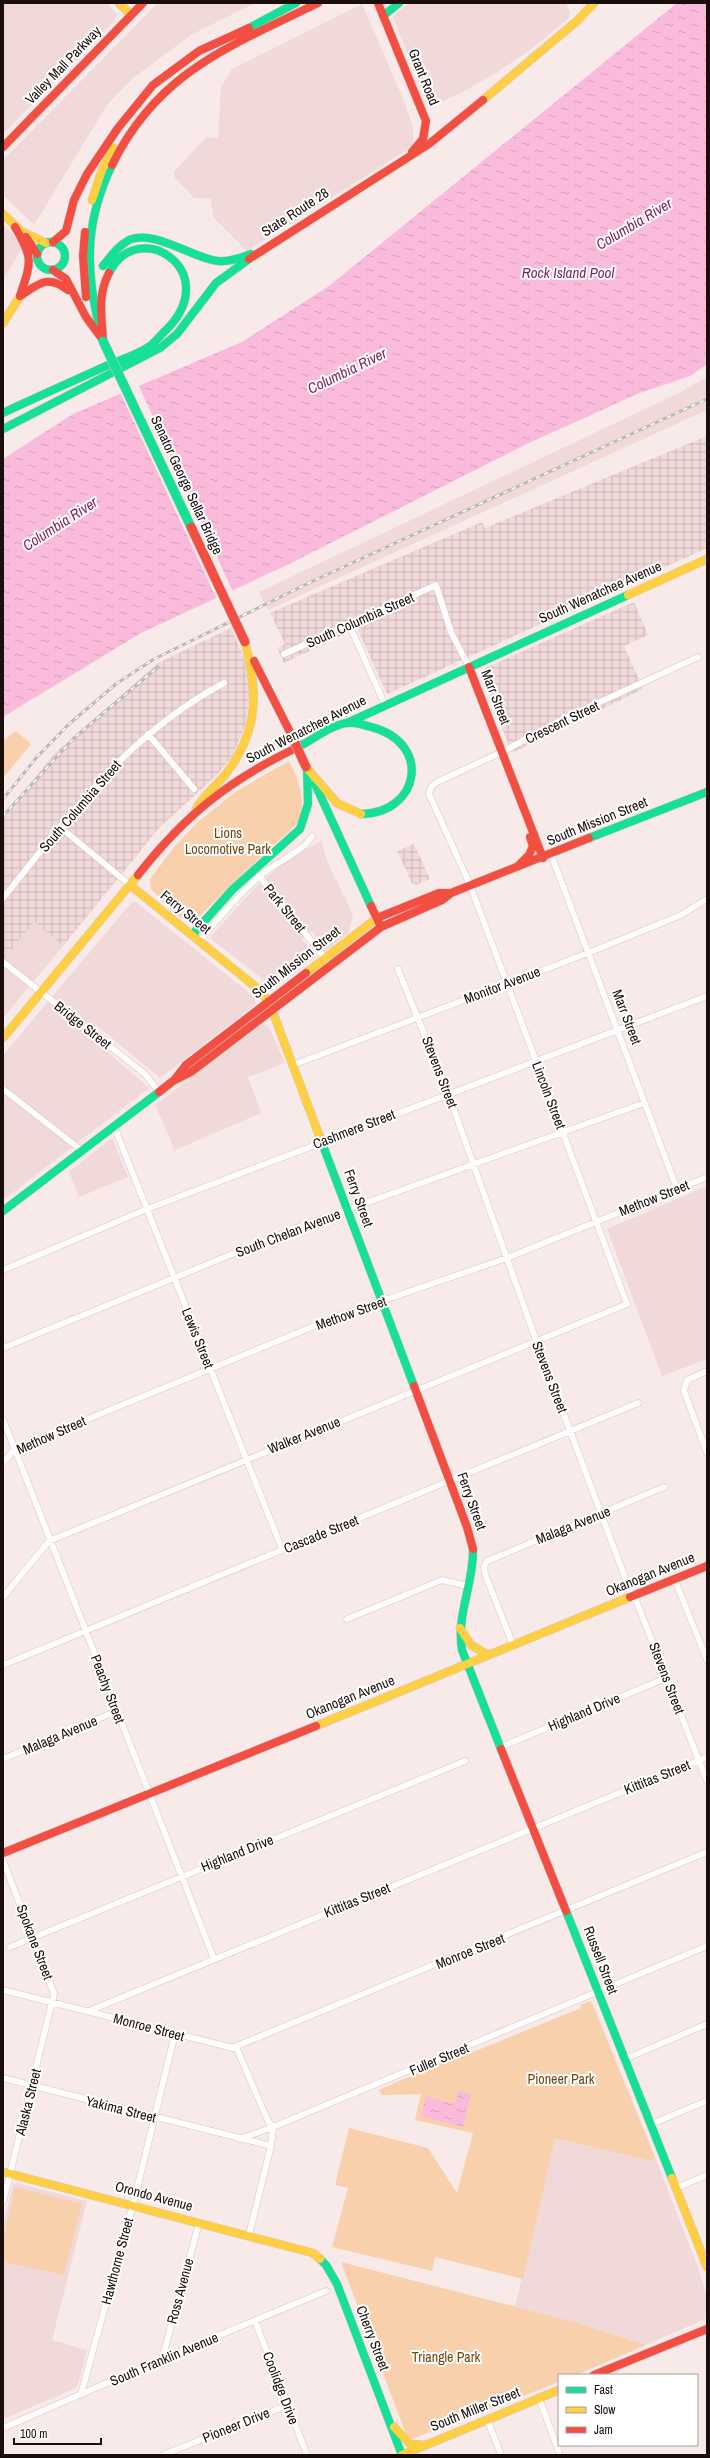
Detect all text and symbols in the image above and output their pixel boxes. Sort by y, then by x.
street label: Valley Mall Parkway [21,22,105,108]
street label: Grant Road [405,46,443,108]
street label: State Route 28 [258,184,332,240]
water label: Columbia River [592,192,677,255]
water label: Rock Island Pool [522,262,614,283]
water label: Columbia River [304,342,391,399]
street label: Senator George Sellar Bridge [147,413,227,557]
water label: Columbia River [18,491,102,556]
street label: South Wenatchee Avenue [536,557,664,627]
street label: South Columbia Street [303,588,417,652]
street label: Marr Street [477,667,515,727]
street label: South Wenatchee Avenue [243,691,369,767]
street label: Crescent Street [522,696,602,748]
street label: South Columbia Street [35,756,125,856]
street label: South Mission Street [544,793,650,849]
park label: Lions Locomotive Park [185,824,271,858]
street label: Park Street [260,880,310,936]
street label: Ferry Street [157,886,215,938]
street label: South Mission Street [248,922,344,1002]
street label: Monitor Avenue [461,962,543,1008]
street label: Marr Street [608,987,646,1047]
street label: Bridge Street [51,997,115,1053]
street label: Stevens Street [418,1034,462,1110]
street label: Lincoln Street [528,1059,570,1131]
street label: Cashmere Street [310,1105,398,1153]
street label: Ferry Street [340,1167,378,1229]
street label: Methow Street [616,1176,692,1220]
street label: South Chelan Avenue [233,1205,343,1261]
street label: Methow Street [313,1292,389,1334]
street label: Lewis Street [178,1305,218,1371]
street label: Stevens Street [528,1339,572,1415]
street label: Methow Street [14,1412,88,1458]
street label: Walker Avenue [265,1412,343,1458]
street label: Ferry Street [453,1470,491,1532]
street label: Malaga Avenue [533,1502,613,1548]
street label: Cascade Street [281,1511,361,1557]
street label: Okanogan Avenue [603,1548,697,1600]
street label: Stevens Street [645,1640,689,1716]
street label: Peachy Street [87,1652,129,1726]
street label: Okanogan Avenue [303,1671,397,1723]
street label: Highland Drive [545,1689,623,1735]
street label: Malaga Avenue [20,1711,100,1759]
street label: Kittitas Street [621,1756,693,1798]
street label: Highland Drive [198,1830,276,1876]
street label: Kittitas Street [321,1879,393,1921]
street label: Spokane Street [12,1902,58,1982]
street label: Russell Street [580,1923,622,1997]
street label: Monroe Street [433,1929,507,1973]
street label: Monroe Street [112,2009,186,2045]
street label: Fuller Street [407,2038,471,2080]
street label: Alaska Street [11,2067,45,2138]
park label: Pioneer Park [527,2070,595,2088]
street label: Yakima Street [84,2092,158,2126]
street label: Orondo Avenue [113,2177,195,2215]
street label: Hawthorne Street [97,2216,137,2306]
street label: Ross Avenue [163,2256,197,2326]
street label: Cherry Street [352,2303,394,2373]
street label: South Franklin Avenue [107,2328,221,2390]
park label: Triangle Park [412,2348,480,2366]
street label: Coolidge Drive [259,2349,303,2427]
legend [558,2374,698,2446]
text: Fast [594,2382,613,2398]
street label: South Miller Street [428,2383,522,2435]
text: Slow [594,2402,616,2418]
street label: Pioneer Drive [200,2403,272,2447]
scale bar [14,2420,101,2446]
text: Jam [594,2422,613,2438]
text: 100 m [20,2426,47,2442]

